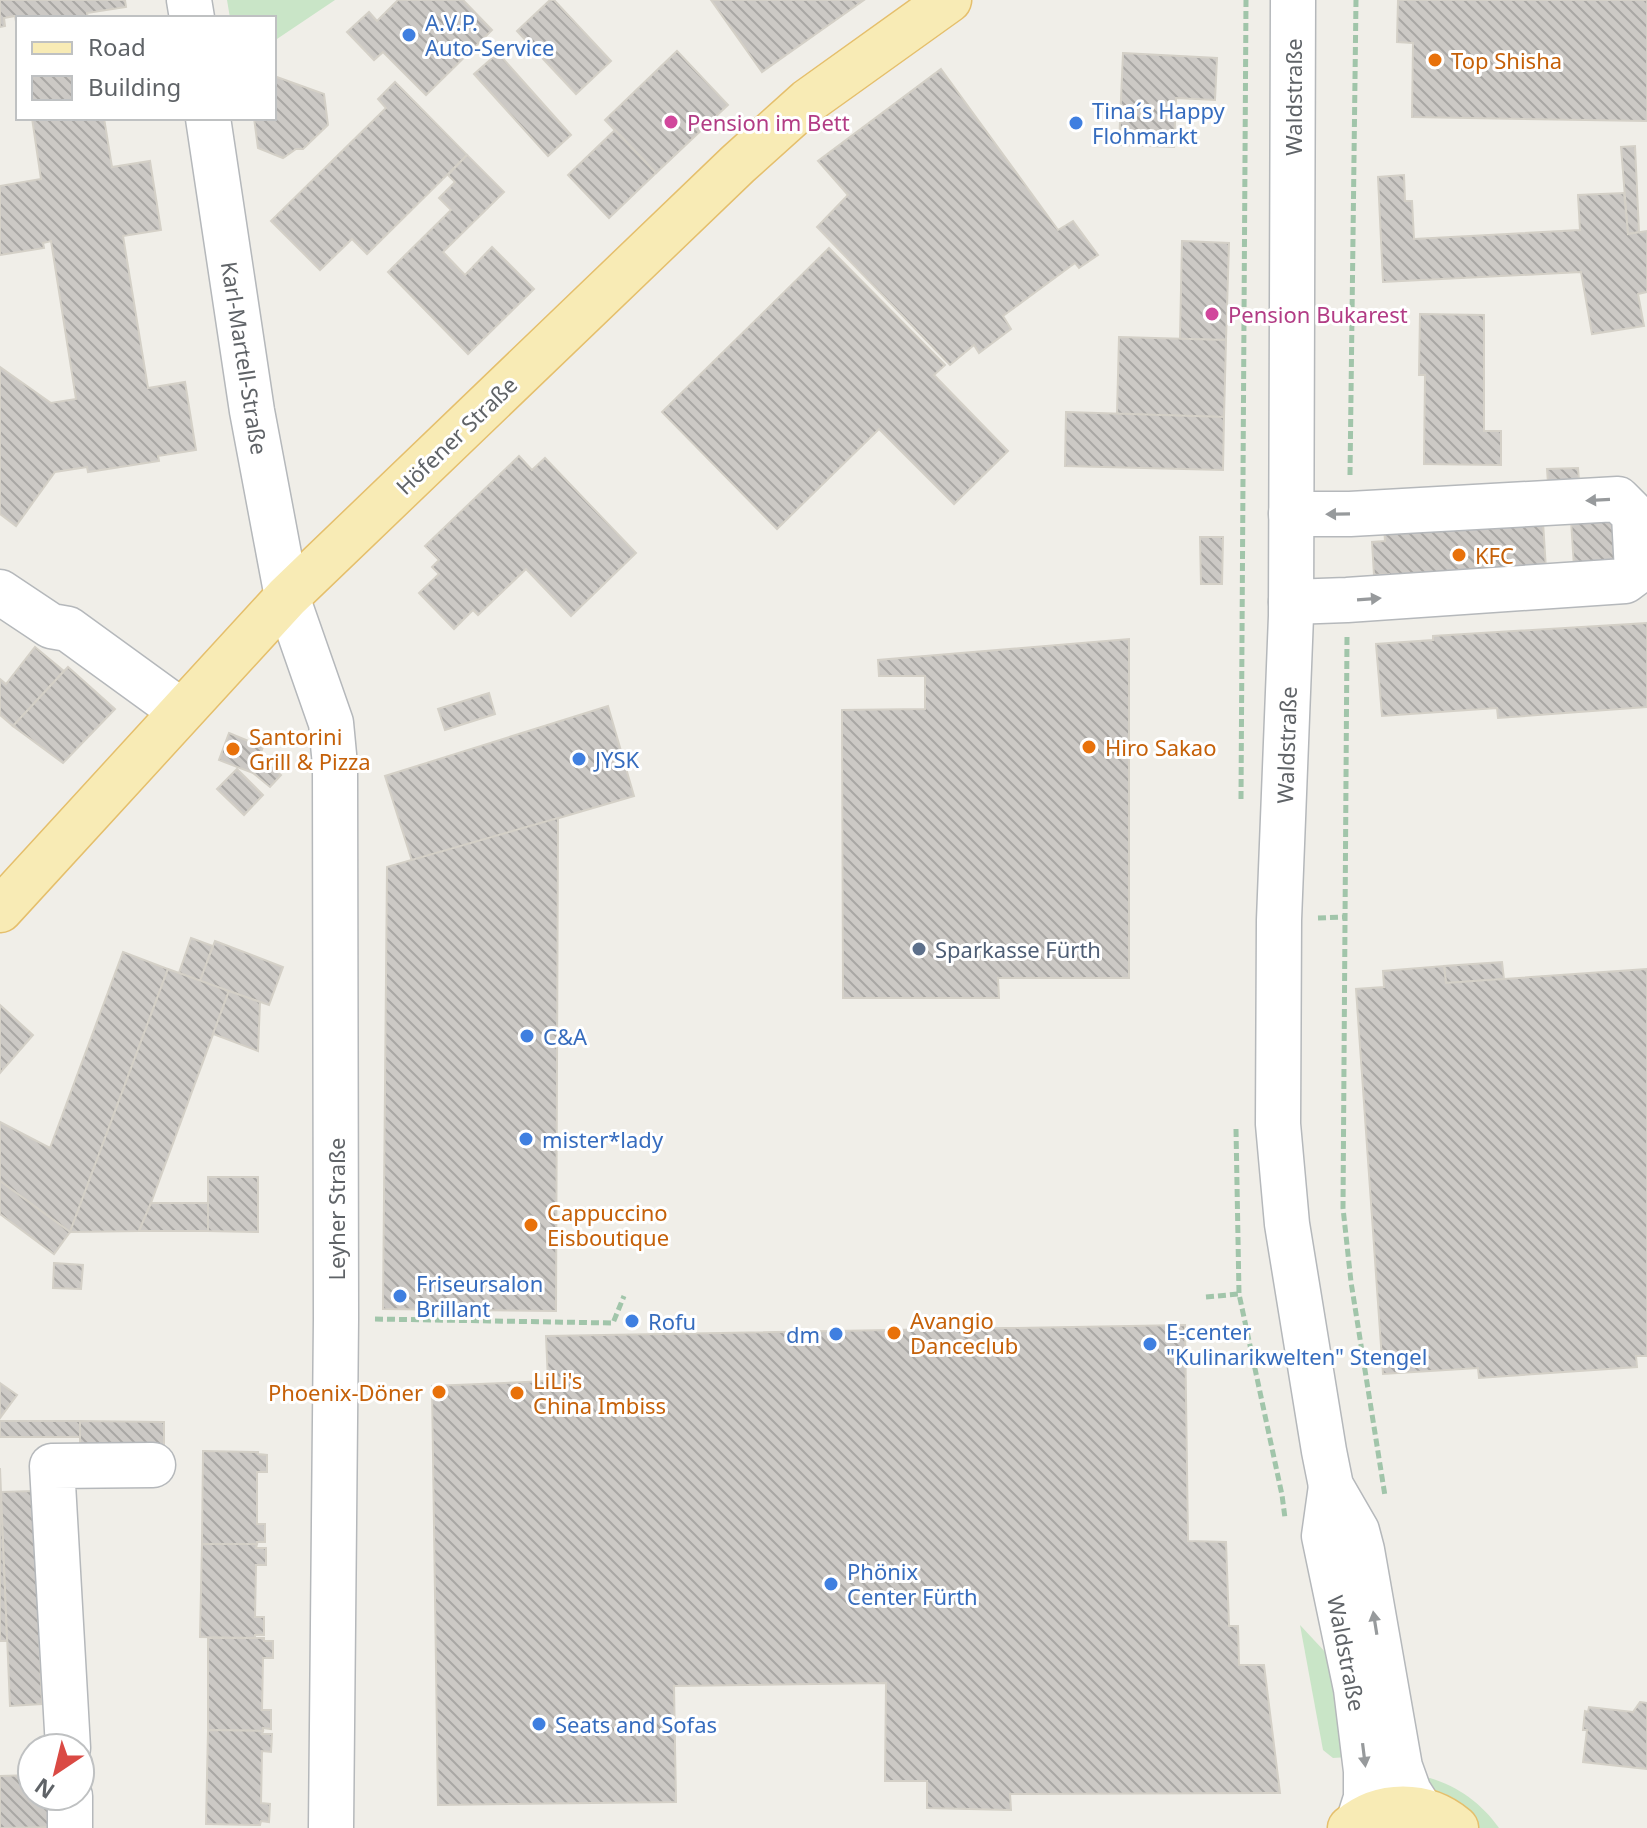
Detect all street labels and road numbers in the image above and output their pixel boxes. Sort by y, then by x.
street label: Waldstraße [1278,38,1308,156]
street label: Karl-Martell-Straße [215,259,275,457]
street label: Höfener Straße [389,369,523,501]
street label: Waldstraße [1269,686,1303,804]
street label: Leyher Straße [321,1138,351,1280]
street label: Waldstraße [1321,1593,1373,1713]

